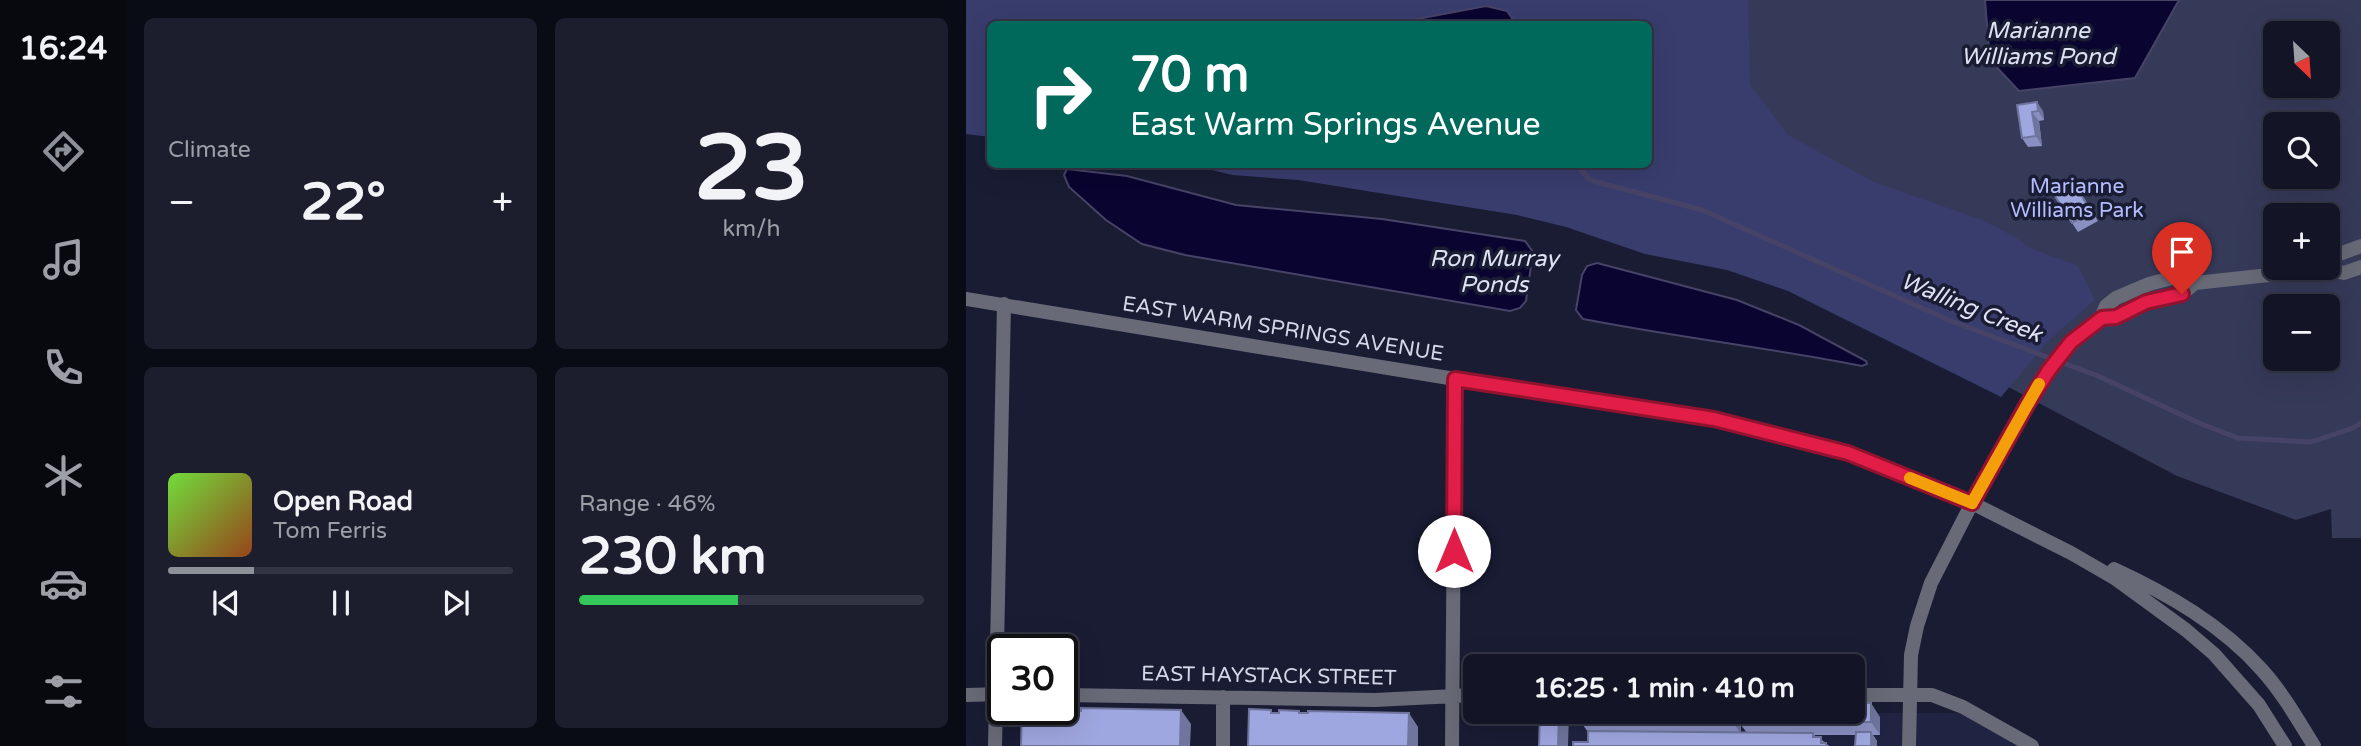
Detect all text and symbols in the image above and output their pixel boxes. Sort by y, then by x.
water label: Marianne Williams Pond [1961,17,2118,71]
north arrow [2263,21,2340,98]
map controls [2263,21,2340,371]
text: 16:24 [19,30,107,68]
text: 70 m [1130,46,1249,105]
icon: right [1015,49,1106,140]
text: East Warm Springs Avenue [1130,106,1541,144]
button: search [2263,112,2340,189]
text: 23 [694,114,809,224]
icon: directions [39,127,88,176]
text: Climate [168,136,251,164]
text: 22° [301,171,386,234]
park label: Marianne Williams Park [2010,174,2144,223]
text: − [168,180,195,226]
text: + [492,180,513,226]
button: + [2263,203,2340,280]
text: km/h [723,215,780,243]
pin [2152,222,2212,294]
icon: arrive [2163,233,2201,271]
icon: music [39,235,88,284]
water label: Ron Murray Ponds [1430,245,1561,299]
water label: Walling Creek [1896,267,2047,350]
street label: EAST WARM SPRINGS AVENUE [1120,291,1446,367]
button: − [2263,294,2340,371]
icon: phone [39,343,88,392]
icon: climate [39,451,88,500]
text: Open Road [273,486,413,517]
text: Range · 46% [579,490,715,518]
position arrow [1417,514,1491,588]
text: Tom Ferris [273,517,387,545]
text: 230 km [579,525,767,588]
icon: car [39,559,88,608]
icon: previous [207,584,245,622]
icon: pause [322,584,360,622]
icon: next [437,584,475,622]
speed limit sign: 30 [987,634,1078,725]
street label: EAST HAYSTACK STREET [1141,661,1397,691]
icon: filters [39,667,88,716]
text: 16:25 · 1 min · 410 m [1533,673,1795,704]

